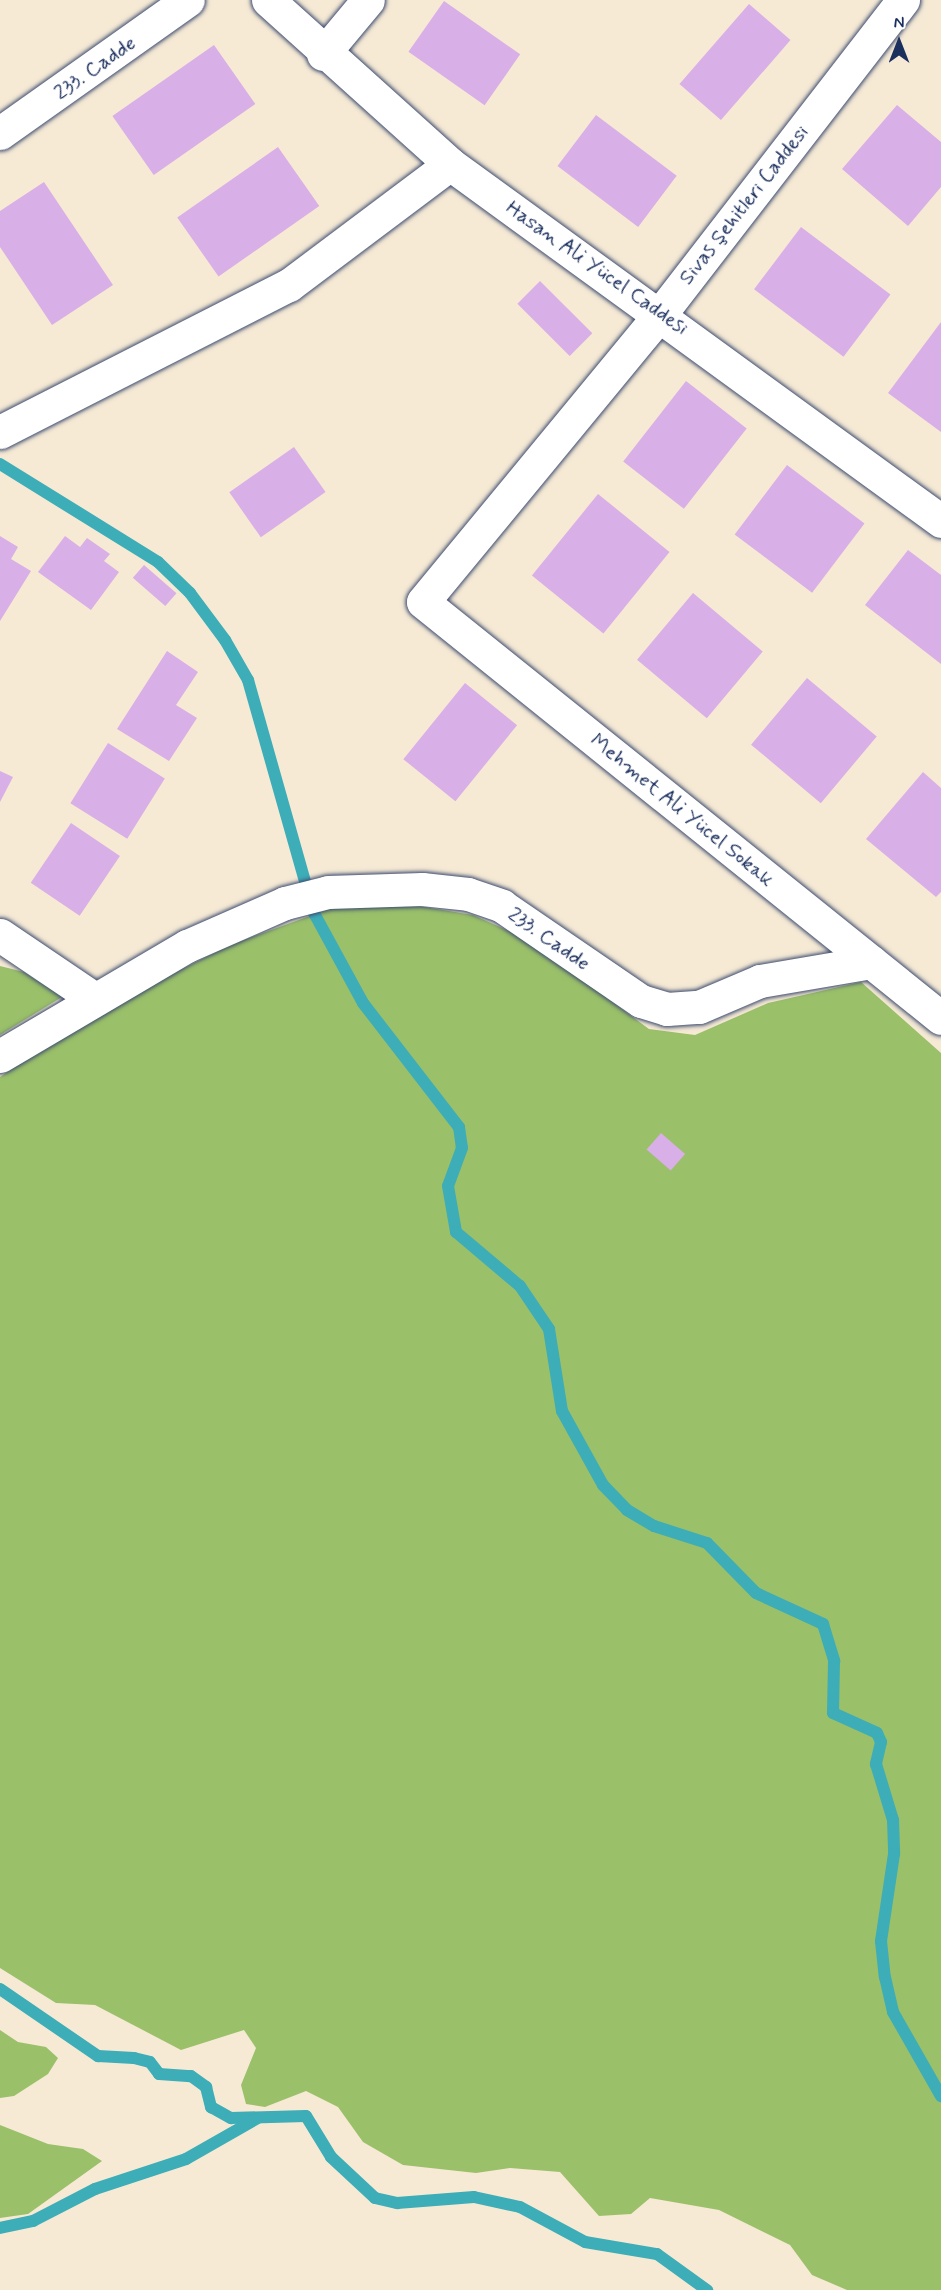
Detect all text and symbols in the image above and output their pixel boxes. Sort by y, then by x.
north arrow [869,12,929,72]
text: N [894,13,904,34]
street label: 233. Cadde [49,31,141,105]
street label: Sivas Şehitleri Caddesi [672,118,816,292]
street label: Hasan Ali Yücel Caddesi [499,194,695,342]
street label: Mehmet Ali Yücel Sokak [586,729,778,891]
street label: 233. Cadde [503,902,595,976]

